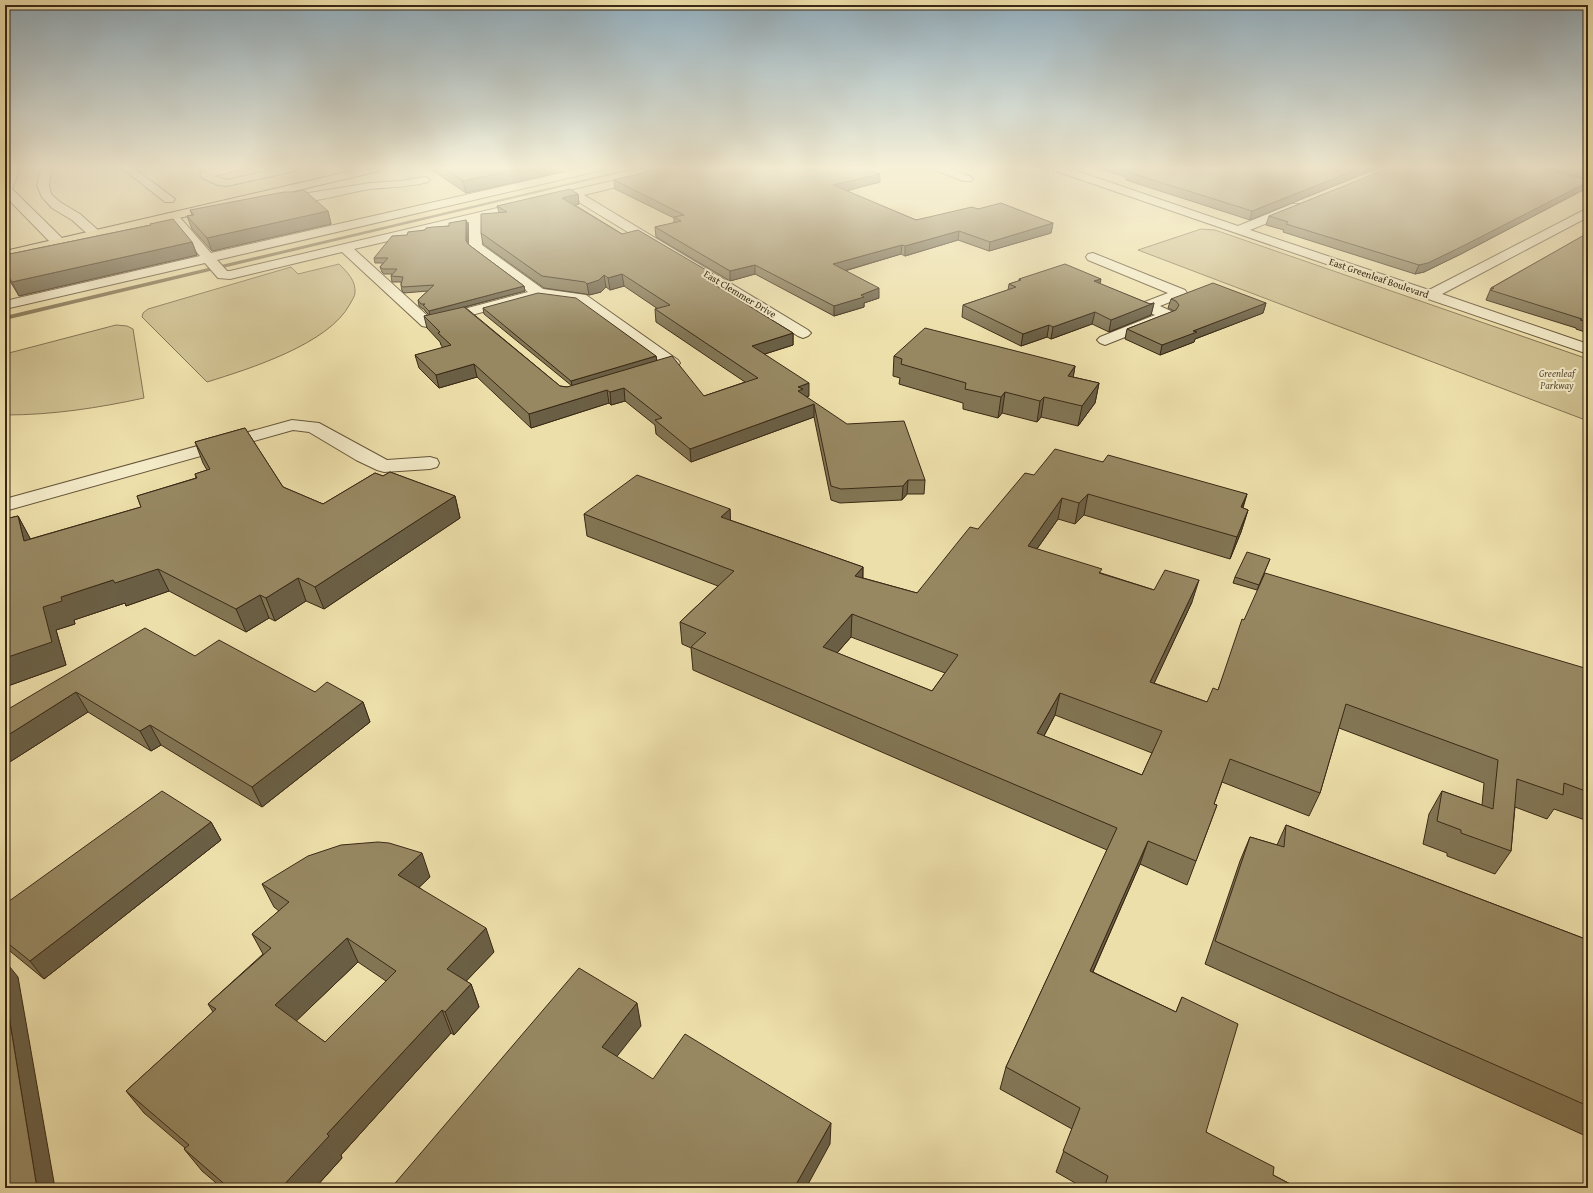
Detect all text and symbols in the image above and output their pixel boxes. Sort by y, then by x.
street label: East Greenleaf Boulevard [1327,254,1431,302]
street label: East Clemmer Drive [701,266,779,322]
park label: Greenleaf Parkway [1539,366,1577,393]

